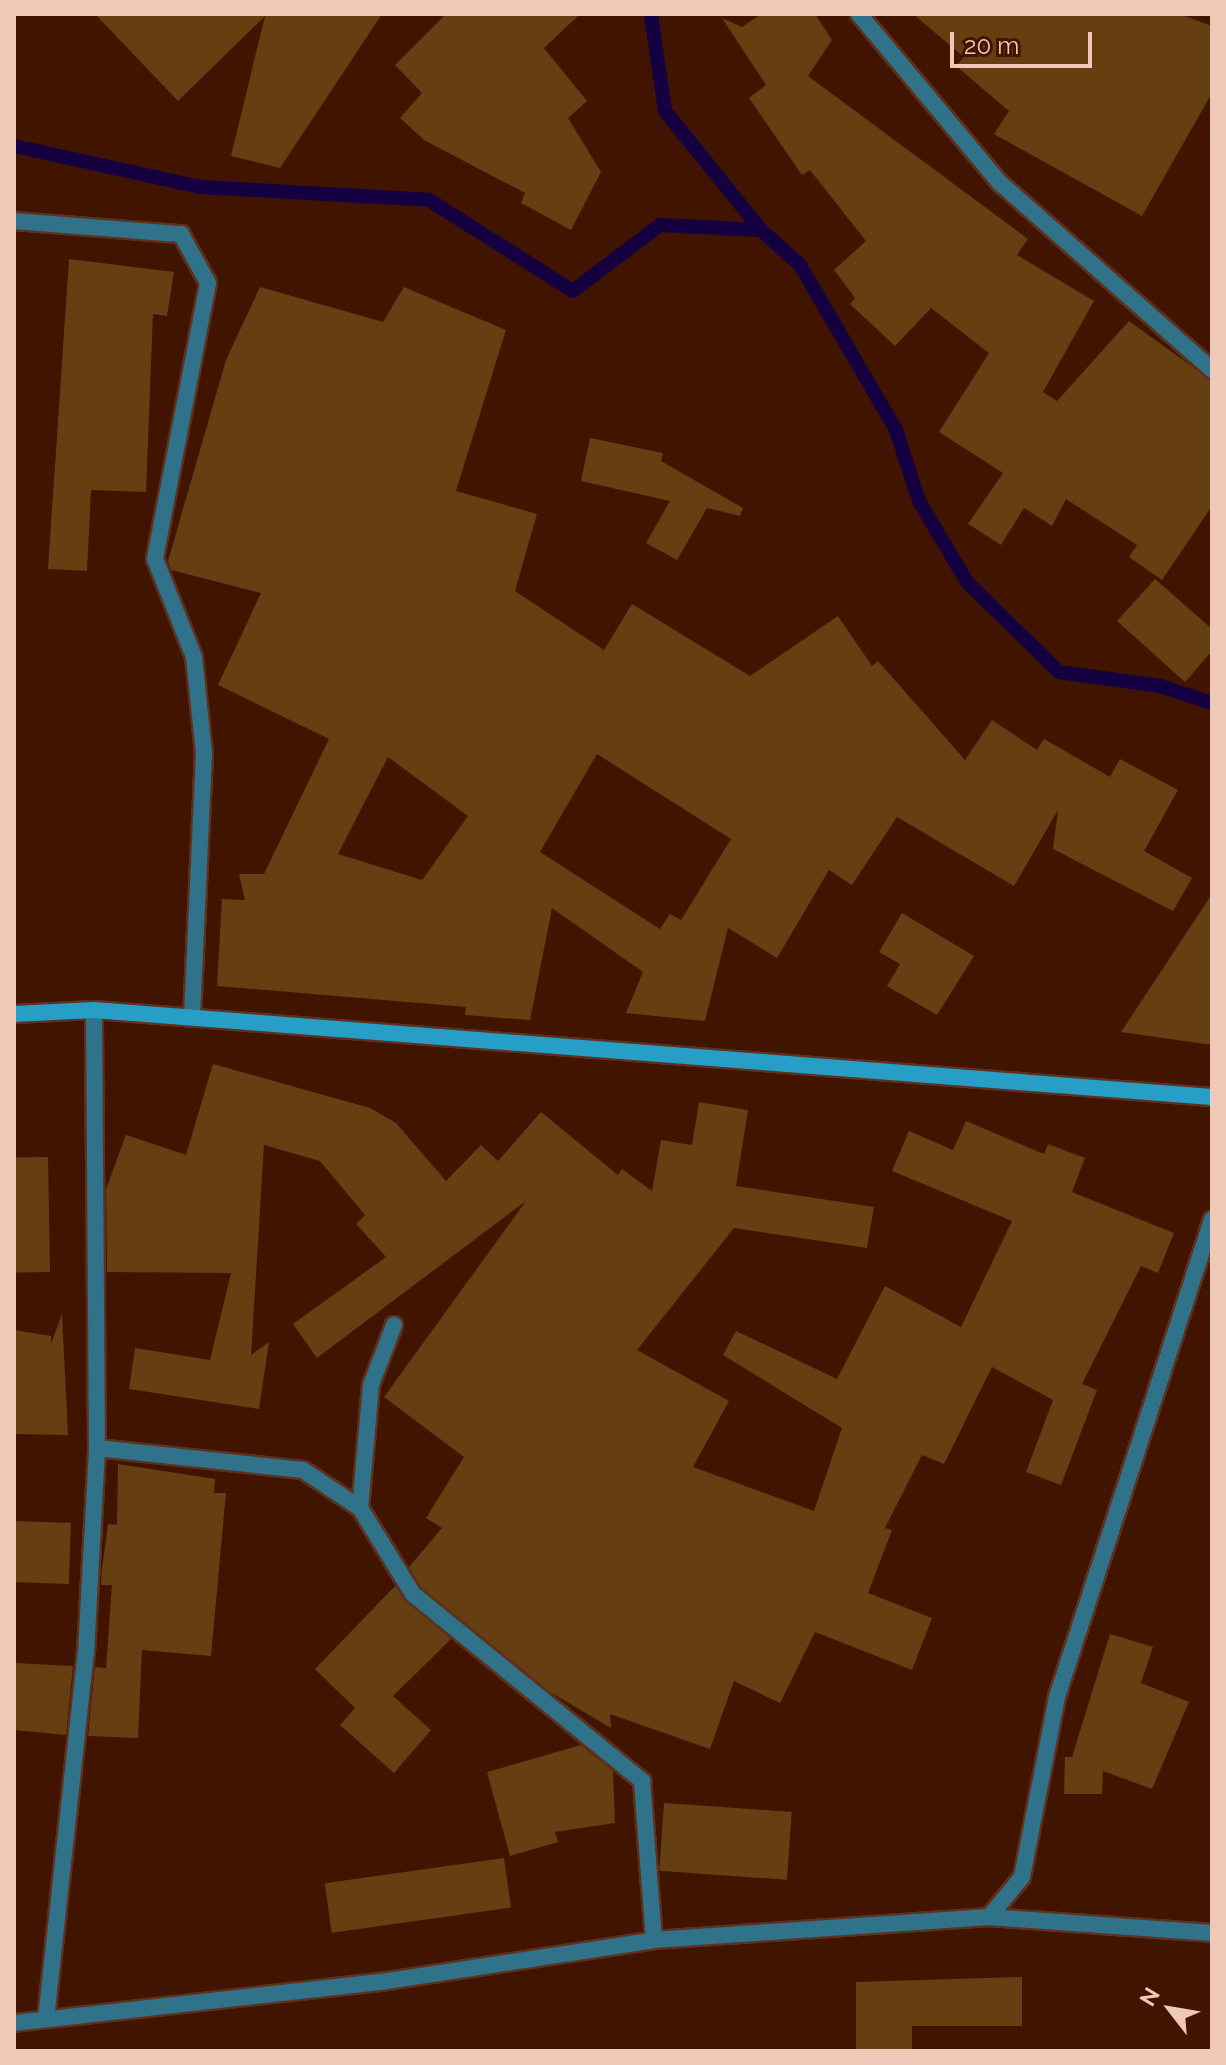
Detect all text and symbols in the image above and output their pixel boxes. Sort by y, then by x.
scale bar [954,16,1096,66]
text: 20 m [964,31,1019,60]
north arrow [1130,1969,1210,2049]
text: N [1134,1983,1165,2011]

